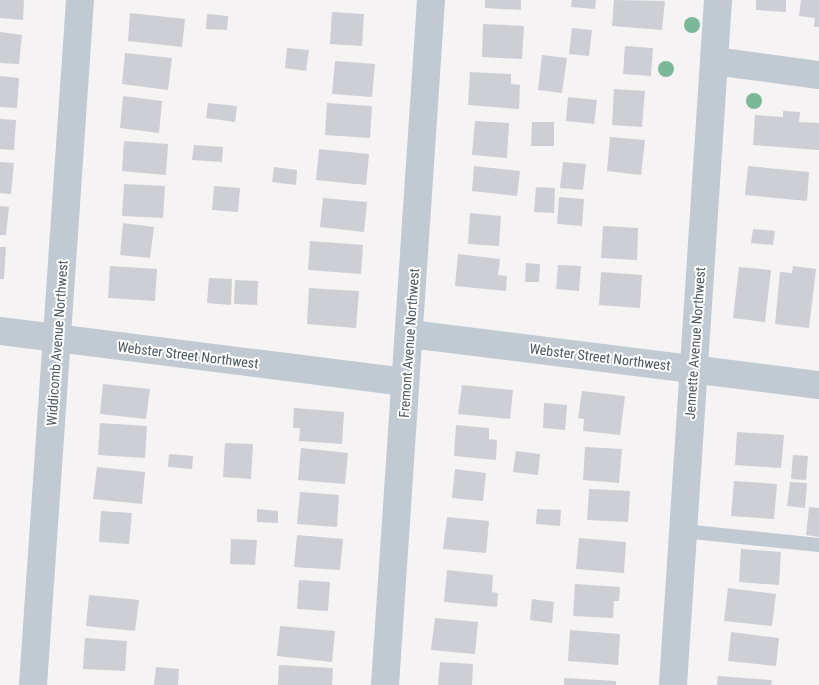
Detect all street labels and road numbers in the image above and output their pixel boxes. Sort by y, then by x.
street label: Widdicomb Avenue Northwest [43,260,71,426]
street label: Jennette Avenue Northwest [682,266,708,420]
street label: Fremont Avenue Northwest [396,268,422,418]
street label: Webster Street Northwest [117,338,259,372]
street label: Webster Street Northwest [529,340,671,374]

